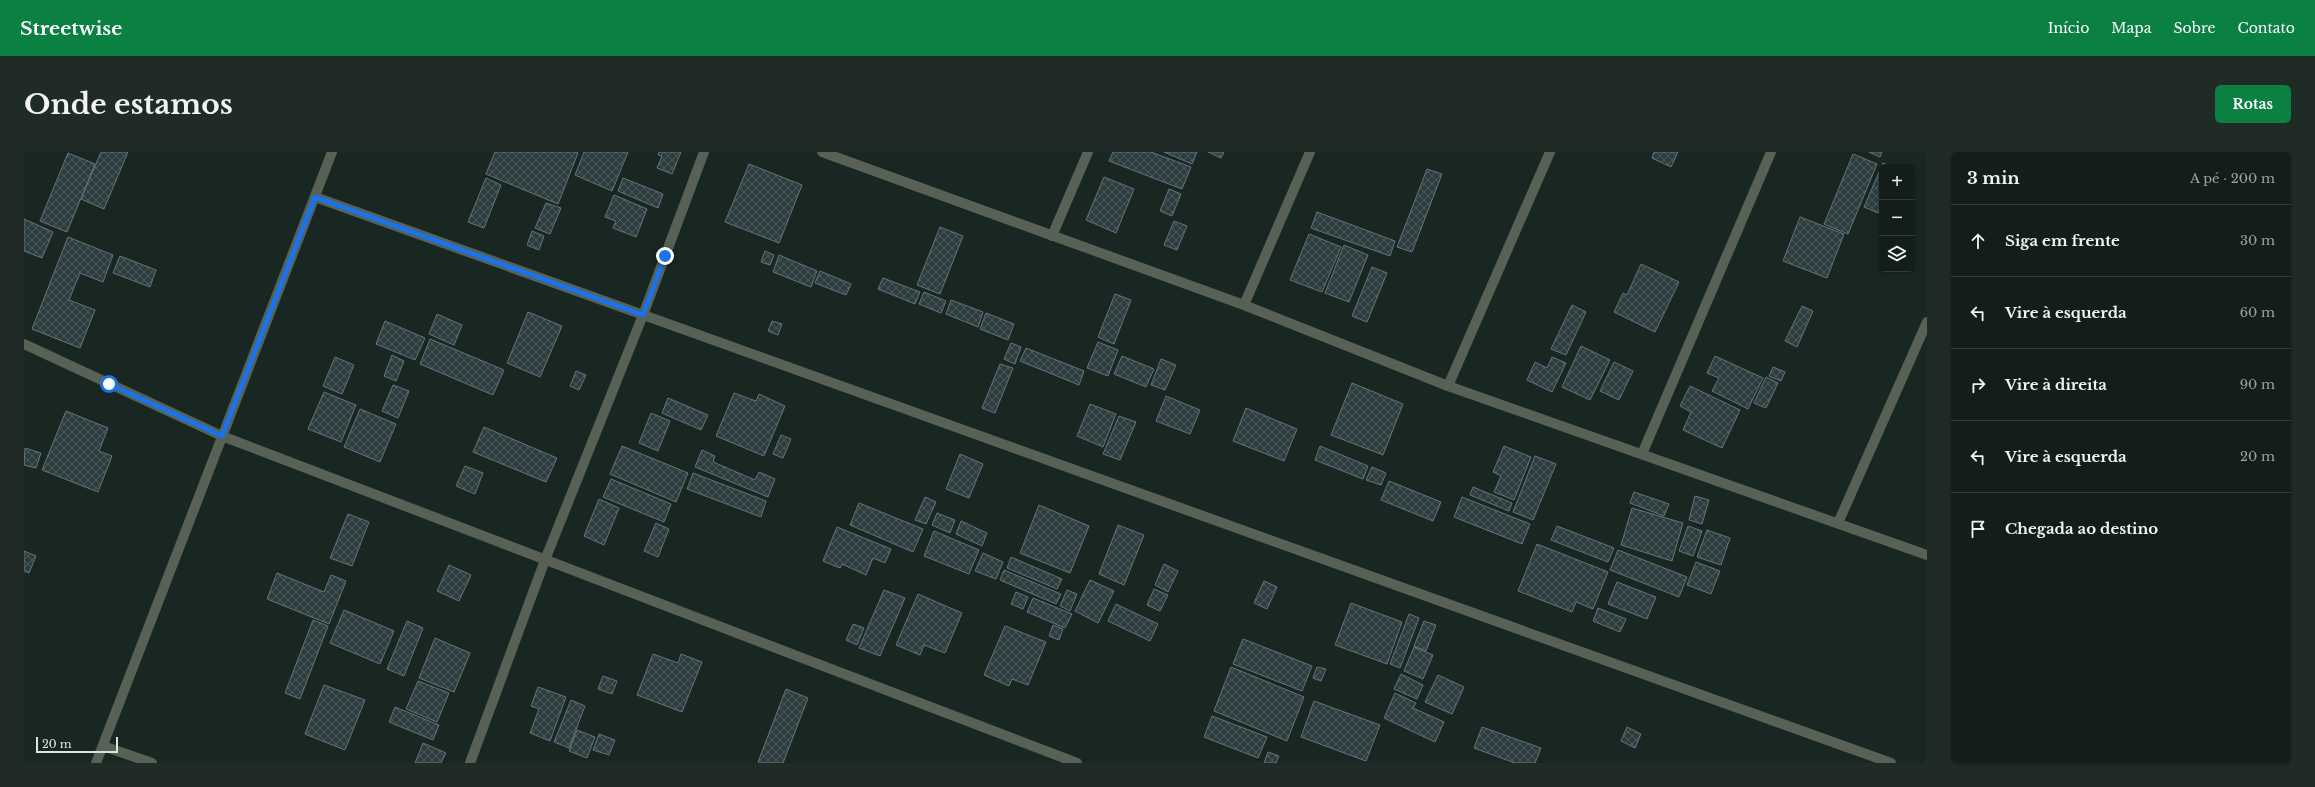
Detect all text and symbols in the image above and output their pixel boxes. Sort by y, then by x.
text: Streetwise [20,17,122,40]
text: Início [2048,19,2089,37]
text: Mapa [2111,19,2152,37]
text: Sobre [2174,19,2215,37]
text: Contato [2237,19,2295,37]
button: Rotas [2215,85,2291,123]
text: Onde estamos [24,87,233,122]
map controls [1879,164,1915,272]
button: + [1879,164,1915,200]
text: 3 min [1967,168,2020,189]
text: A pé · 200 m [2190,170,2275,187]
button: − [1879,200,1915,236]
icon: ahead [1967,230,1989,252]
text: Siga em frente [2005,231,2120,250]
text: 30 m [2240,232,2275,249]
button: layers [1879,236,1915,272]
route end [656,247,674,265]
icon: left [1967,302,1989,324]
text: Vire à esquerda [2005,303,2127,322]
text: 60 m [2240,304,2275,321]
icon: right [1967,374,1989,396]
route start [100,375,118,393]
text: Vire à direita [2005,375,2107,394]
text: 90 m [2240,376,2275,393]
icon: left [1967,446,1989,468]
text: Vire à esquerda [2005,447,2127,466]
text: 20 m [2240,448,2275,465]
icon: arrive [1967,518,1989,540]
text: Chegada ao destino [2005,519,2158,538]
scale bar [36,735,118,754]
text: 20 m [42,737,72,751]

